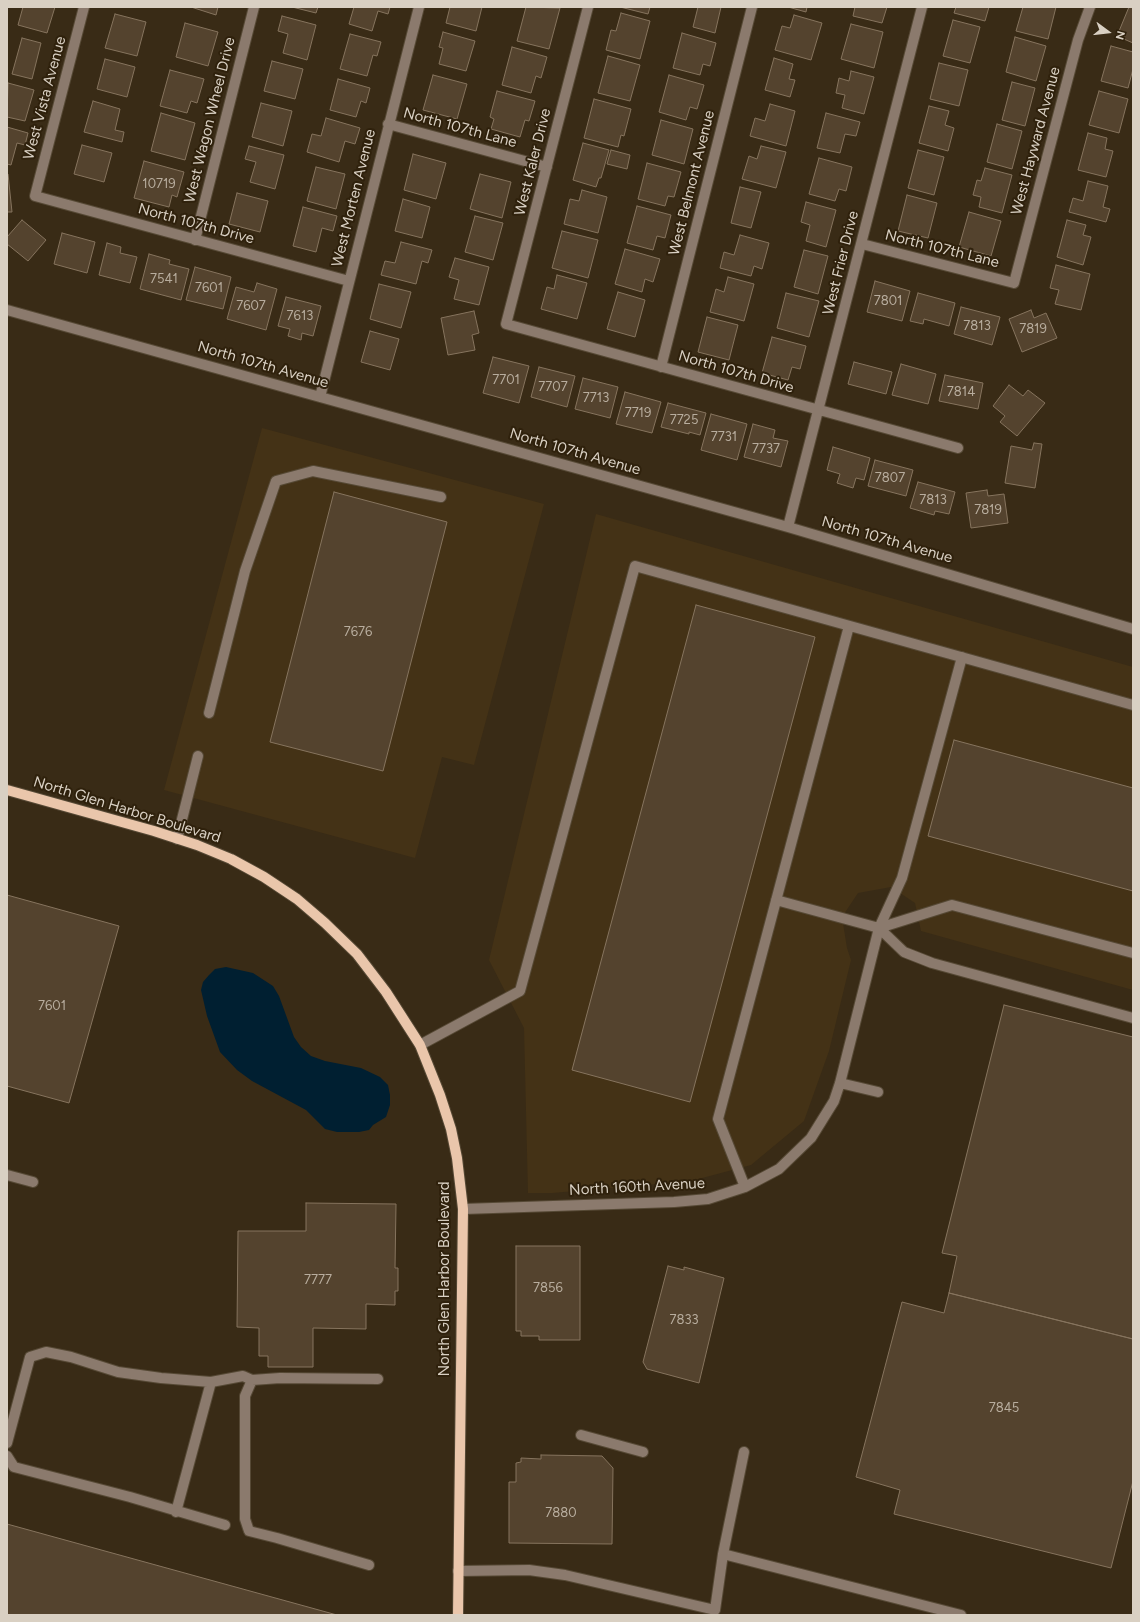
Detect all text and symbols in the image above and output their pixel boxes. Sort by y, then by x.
north arrow [1088,12,1128,52]
text: N [1113,29,1127,41]
street label: West Vista Avenue [20,34,70,162]
street label: West Wagon Wheel Drive [181,35,239,205]
street label: West Hayward Avenue [1008,65,1064,217]
street label: North 107th Lane [401,104,519,152]
street label: West Kaler Drive [511,106,555,218]
street label: West Belmont Avenue [665,109,719,257]
street label: West Morten Avenue [328,127,380,269]
house number: 10719 [142,176,176,192]
street label: North 107th Drive [136,200,256,248]
street label: West Frier Drive [819,209,863,317]
street label: North 107th Lane [883,226,1001,272]
house number: 7541 [150,271,178,287]
house number: 7601 [195,280,223,296]
house number: 7801 [874,293,902,309]
house number: 7607 [236,298,266,314]
house number: 7613 [287,308,313,324]
house number: 7813 [963,318,991,334]
house number: 7819 [1019,321,1047,337]
street label: North 107th Avenue [195,338,331,392]
street label: North 107th Drive [676,347,796,397]
house number: 7701 [492,372,520,388]
house number: 7707 [538,379,568,395]
house number: 7814 [947,384,975,400]
house number: 7713 [583,390,609,406]
house number: 7719 [625,405,651,421]
house number: 7725 [670,412,698,428]
street label: North 107th Avenue [507,425,643,479]
house number: 7731 [711,429,737,445]
house number: 7737 [752,441,780,457]
house number: 7807 [875,470,905,486]
house number: 7813 [919,492,947,508]
house number: 7819 [974,502,1002,518]
street label: North 107th Avenue [819,513,955,567]
house number: 7676 [344,624,372,640]
street label: North Glen Harbor Boulevard [31,773,223,847]
house number: 7601 [38,998,66,1014]
street label: North 160th Avenue [569,1174,705,1200]
street label: North Glen Harbor Boulevard [436,1182,454,1376]
house number: 7777 [304,1272,332,1288]
house number: 7856 [533,1280,563,1296]
house number: 7833 [669,1312,699,1328]
house number: 7845 [989,1400,1019,1416]
house number: 7880 [545,1505,577,1521]

